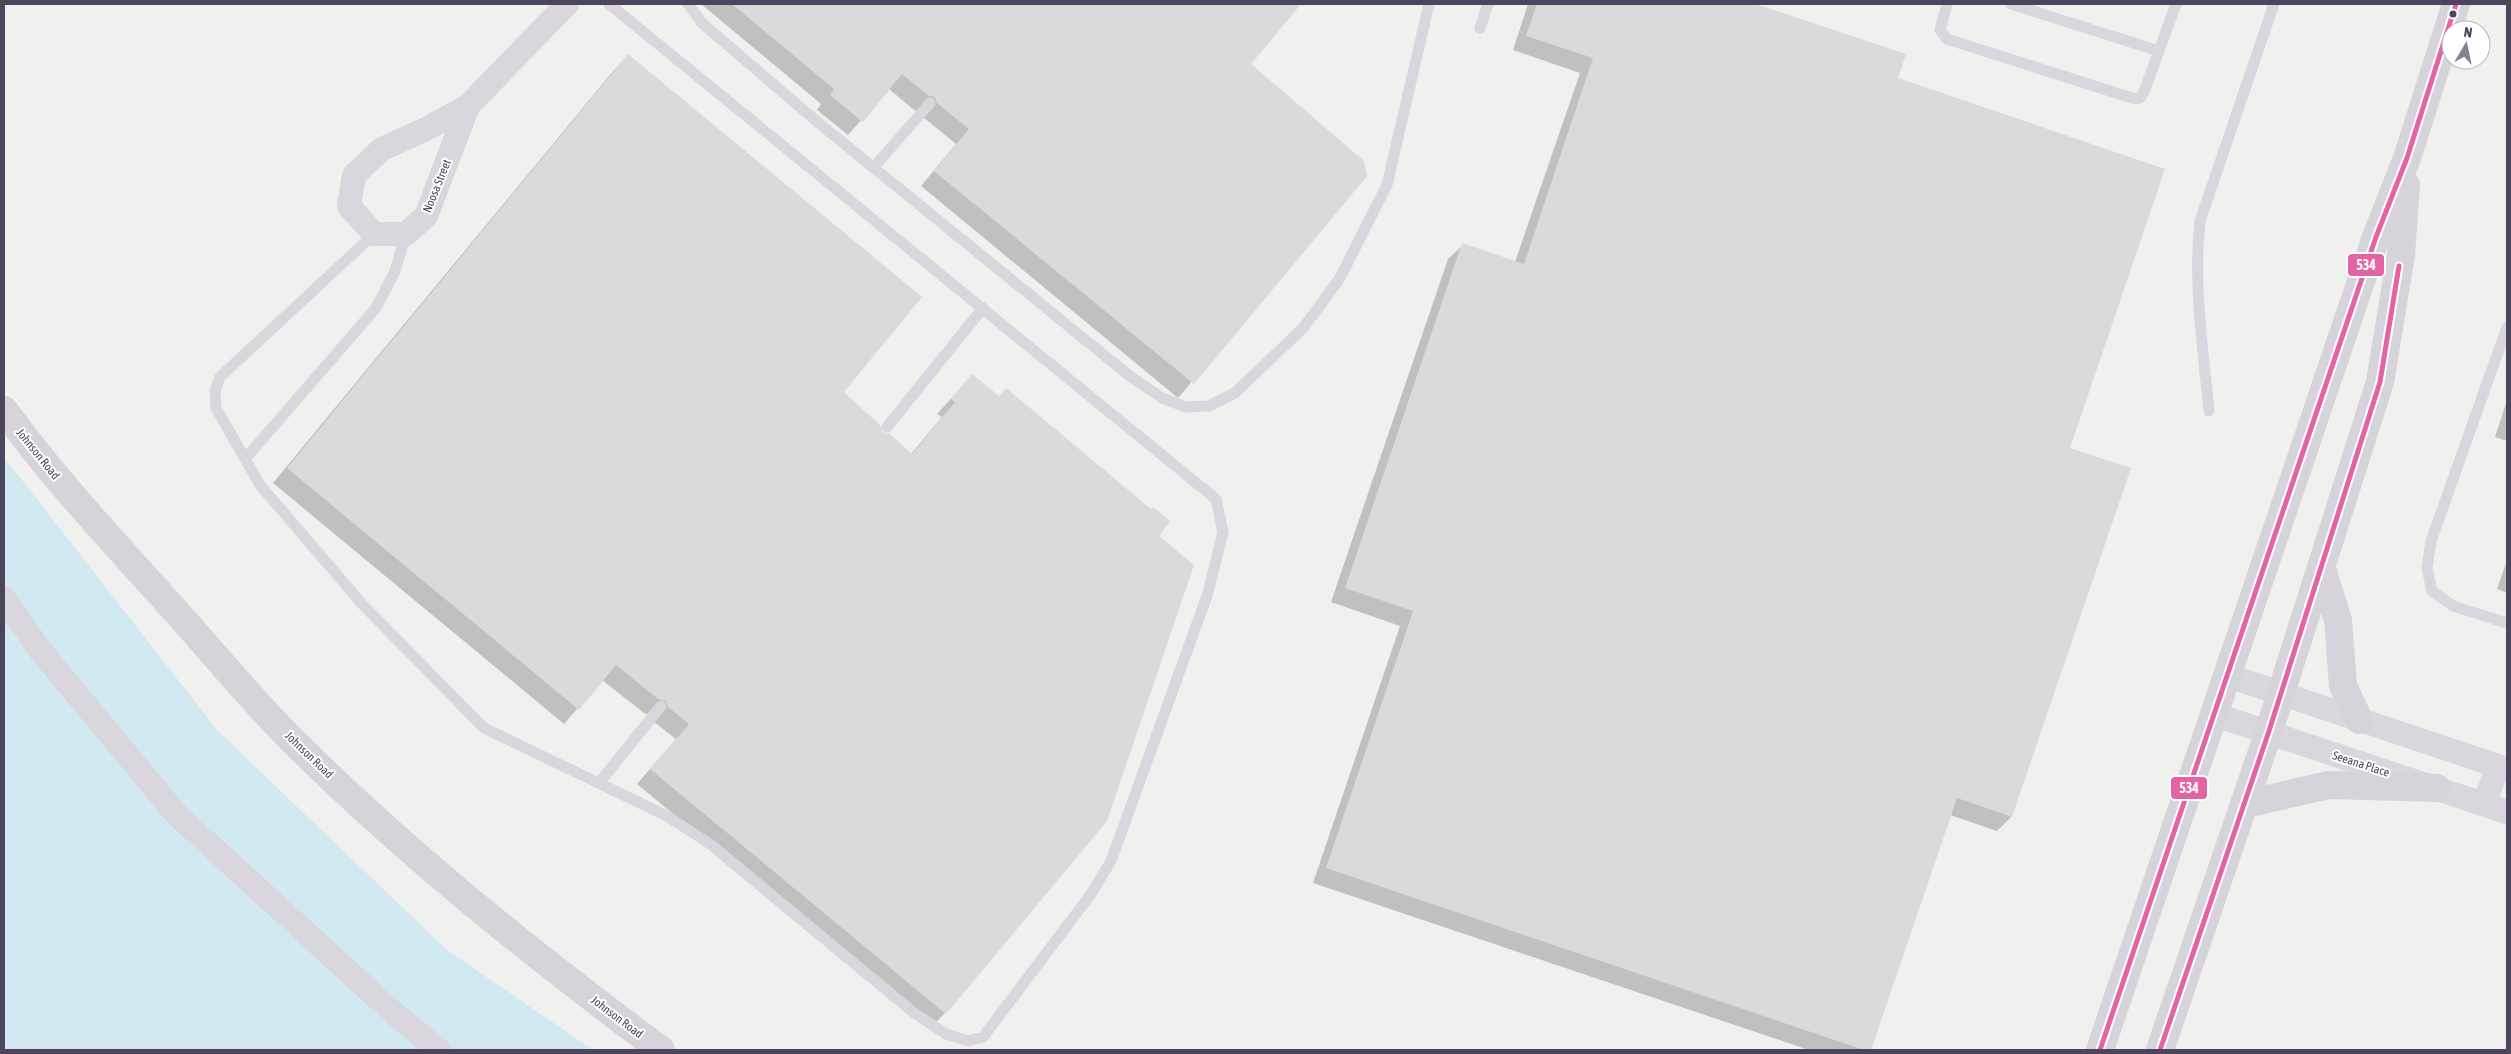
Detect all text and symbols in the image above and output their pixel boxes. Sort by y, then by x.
unlabelled marker [2448,9,2458,19]
north arrow [2441,20,2491,70]
text: N [2463,24,2473,41]
street label: Noosa Street [420,157,454,215]
line badge: 534 [2347,253,2385,277]
text: 534 [2356,257,2376,273]
street label: Johnson Road [13,426,63,482]
street label: Johnson Road [282,729,336,781]
street label: Seeana Place [2331,748,2391,780]
line badge: 534 [2170,776,2208,800]
text: 534 [2179,780,2199,796]
street label: Johnson Road [588,993,646,1041]

